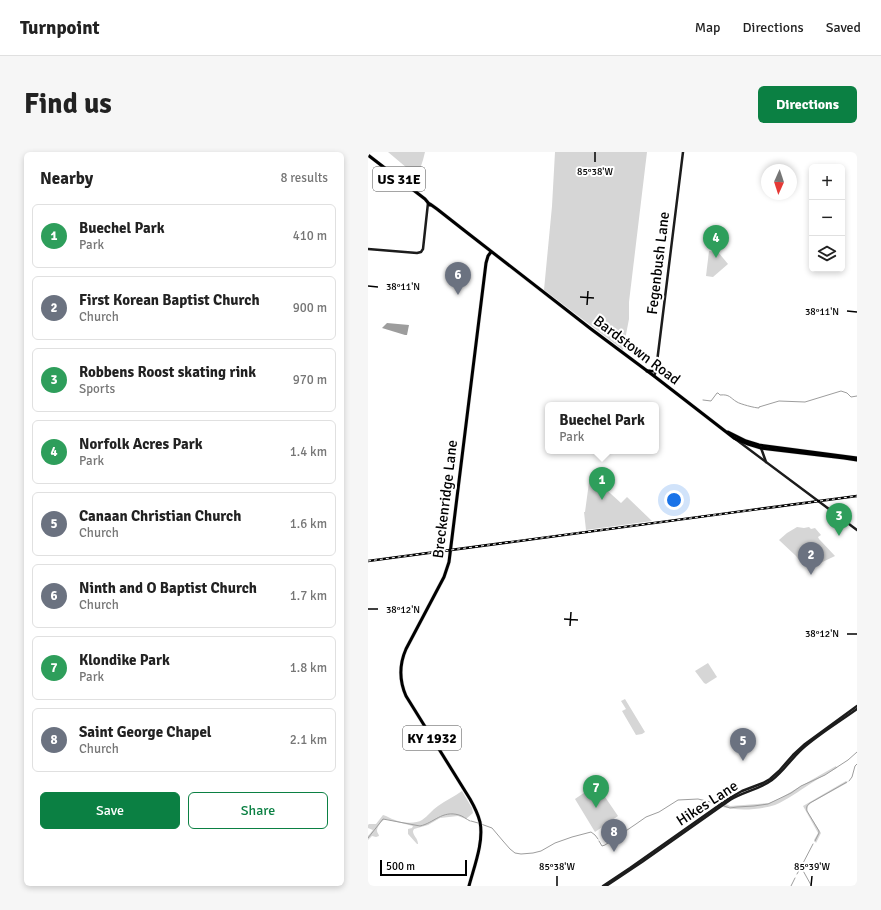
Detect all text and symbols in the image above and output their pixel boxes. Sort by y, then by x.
text: Turnpoint [20,16,100,40]
text: Map [695,19,721,36]
text: Directions [743,19,804,36]
text: Saved [826,19,861,36]
button: Directions [758,86,857,123]
text: Find us [24,87,112,121]
north arrow [761,164,797,200]
map controls [809,164,845,272]
button: + [809,164,845,200]
text: 85°38'W [577,166,613,178]
road number: US 31E [373,167,425,191]
text: Nearby [40,168,93,189]
text: 8 results [280,170,328,186]
button: − [809,200,845,236]
street label: Fegenbush Lane [643,210,673,316]
text: Buechel Park [79,219,165,237]
pin: 4 [703,225,729,258]
text: 1 [50,228,58,244]
text: 410 m [293,228,327,244]
button: layers [809,236,845,272]
text: Park [79,237,104,253]
pin: 6 [445,262,471,295]
text: 38°11'N [386,281,420,293]
text: First Korean Baptist Church [79,291,260,309]
text: 2 [50,300,58,316]
text: 900 m [293,300,327,316]
text: 38°11'N [805,306,839,318]
text: Church [79,309,119,325]
street label: Bardstown Road [590,312,684,388]
text: Robbens Roost skating rink [79,363,256,381]
text: 3 [50,372,58,388]
text: 970 m [293,372,327,388]
text: Sports [79,381,115,397]
popup [545,402,659,454]
text: Buechel Park [559,411,645,429]
text: Park [559,429,584,445]
text: Norfolk Acres Park [79,435,202,453]
street label: Breckenridge Lane [429,439,461,559]
text: 4 [50,444,58,460]
text: 1.4 km [290,444,327,460]
text: Park [79,453,104,469]
pin: 1 [589,467,615,500]
your location [664,490,684,510]
pin: 3 [826,503,852,536]
text: Canaan Christian Church [79,507,241,525]
text: 5 [50,516,58,532]
text: 1.6 km [290,516,327,532]
text: Church [79,525,119,541]
pin: 2 [798,542,824,575]
text: Ninth and O Baptist Church [79,579,257,597]
text: 6 [50,588,58,604]
text: 1.7 km [290,588,327,604]
text: Church [79,597,119,613]
text: 38°12'N [386,604,420,616]
text: 38°12'N [805,628,839,640]
text: Klondike Park [79,651,170,669]
text: 7 [50,660,58,676]
text: 1.8 km [290,660,327,676]
text: Park [79,669,104,685]
text: Saint George Chapel [79,723,212,741]
road number: KY 1932 [403,726,461,750]
pin: 5 [730,728,756,761]
text: 8 [50,732,58,748]
text: 2.1 km [290,732,327,748]
text: Church [79,741,119,757]
pin: 7 [583,775,609,808]
street label: Hikes Lane [673,776,741,830]
button: Save [40,792,180,829]
button: Share [188,792,328,829]
pin: 8 [601,819,627,852]
scale bar [380,858,467,877]
text: 500 m [386,860,415,873]
text: 85°38'W [539,861,575,873]
text: 85°39'W [794,861,830,873]

